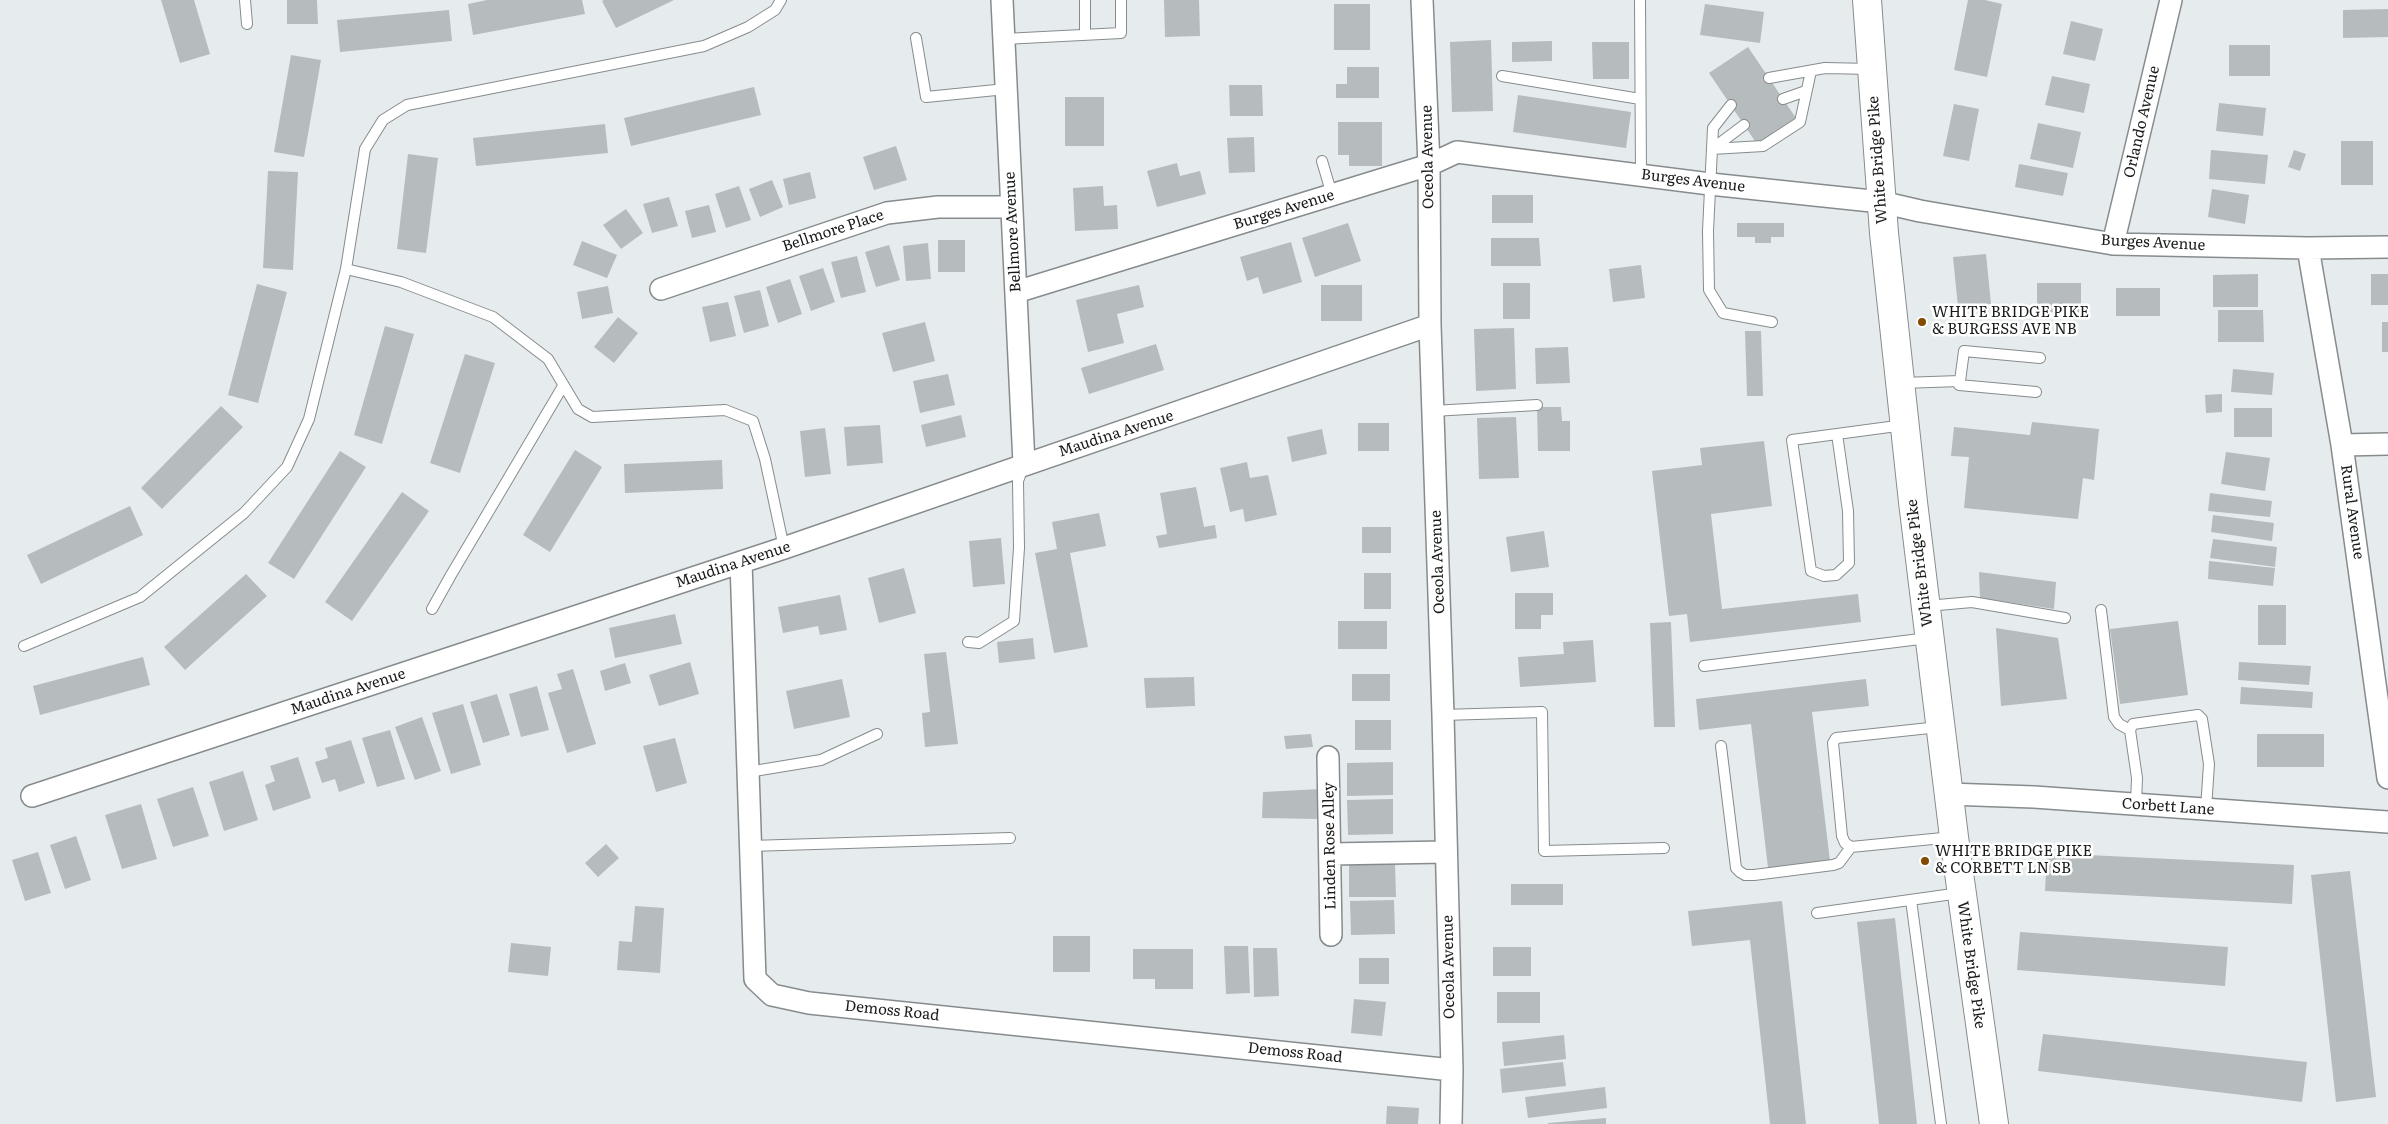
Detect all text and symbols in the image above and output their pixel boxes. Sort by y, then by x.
street label: Orlando Avenue [2120,64,2164,180]
street label: White Bridge Pike [1865,95,1891,225]
street label: Oceola Avenue [1418,105,1438,209]
street label: Burges Avenue [1640,166,1746,196]
street label: Bellmore Avenue [1001,171,1025,293]
street label: Burges Avenue [1231,186,1337,234]
street label: Bellmore Place [780,206,886,256]
street label: Burges Avenue [2100,231,2206,255]
place label: WHITE BRIDGE PIKE & BURGESS AVE NB [1932,304,2089,339]
marker: WHITE BRIDGE PIKE & BURGESS AVE NB [1916,316,1928,328]
street label: Maudina Avenue [1056,407,1176,461]
street label: Rural Avenue [2336,463,2368,561]
street label: White Bridge Pike [1903,498,1937,628]
street label: Oceola Avenue [1427,510,1449,614]
street label: Maudina Avenue [673,538,793,592]
street label: Maudina Avenue [288,665,408,719]
street label: Linden Rose Alley [1320,782,1340,910]
street label: Corbett Lane [2121,795,2215,819]
place label: WHITE BRIDGE PIKE & CORBETT LN SB [1935,843,2092,878]
marker: WHITE BRIDGE PIKE & CORBETT LN SB [1919,855,1931,867]
street label: White Bridge Pike [1953,900,1989,1030]
street label: Oceola Avenue [1439,915,1459,1019]
street label: Demoss Road [844,997,940,1025]
street label: Demoss Road [1247,1039,1343,1067]

